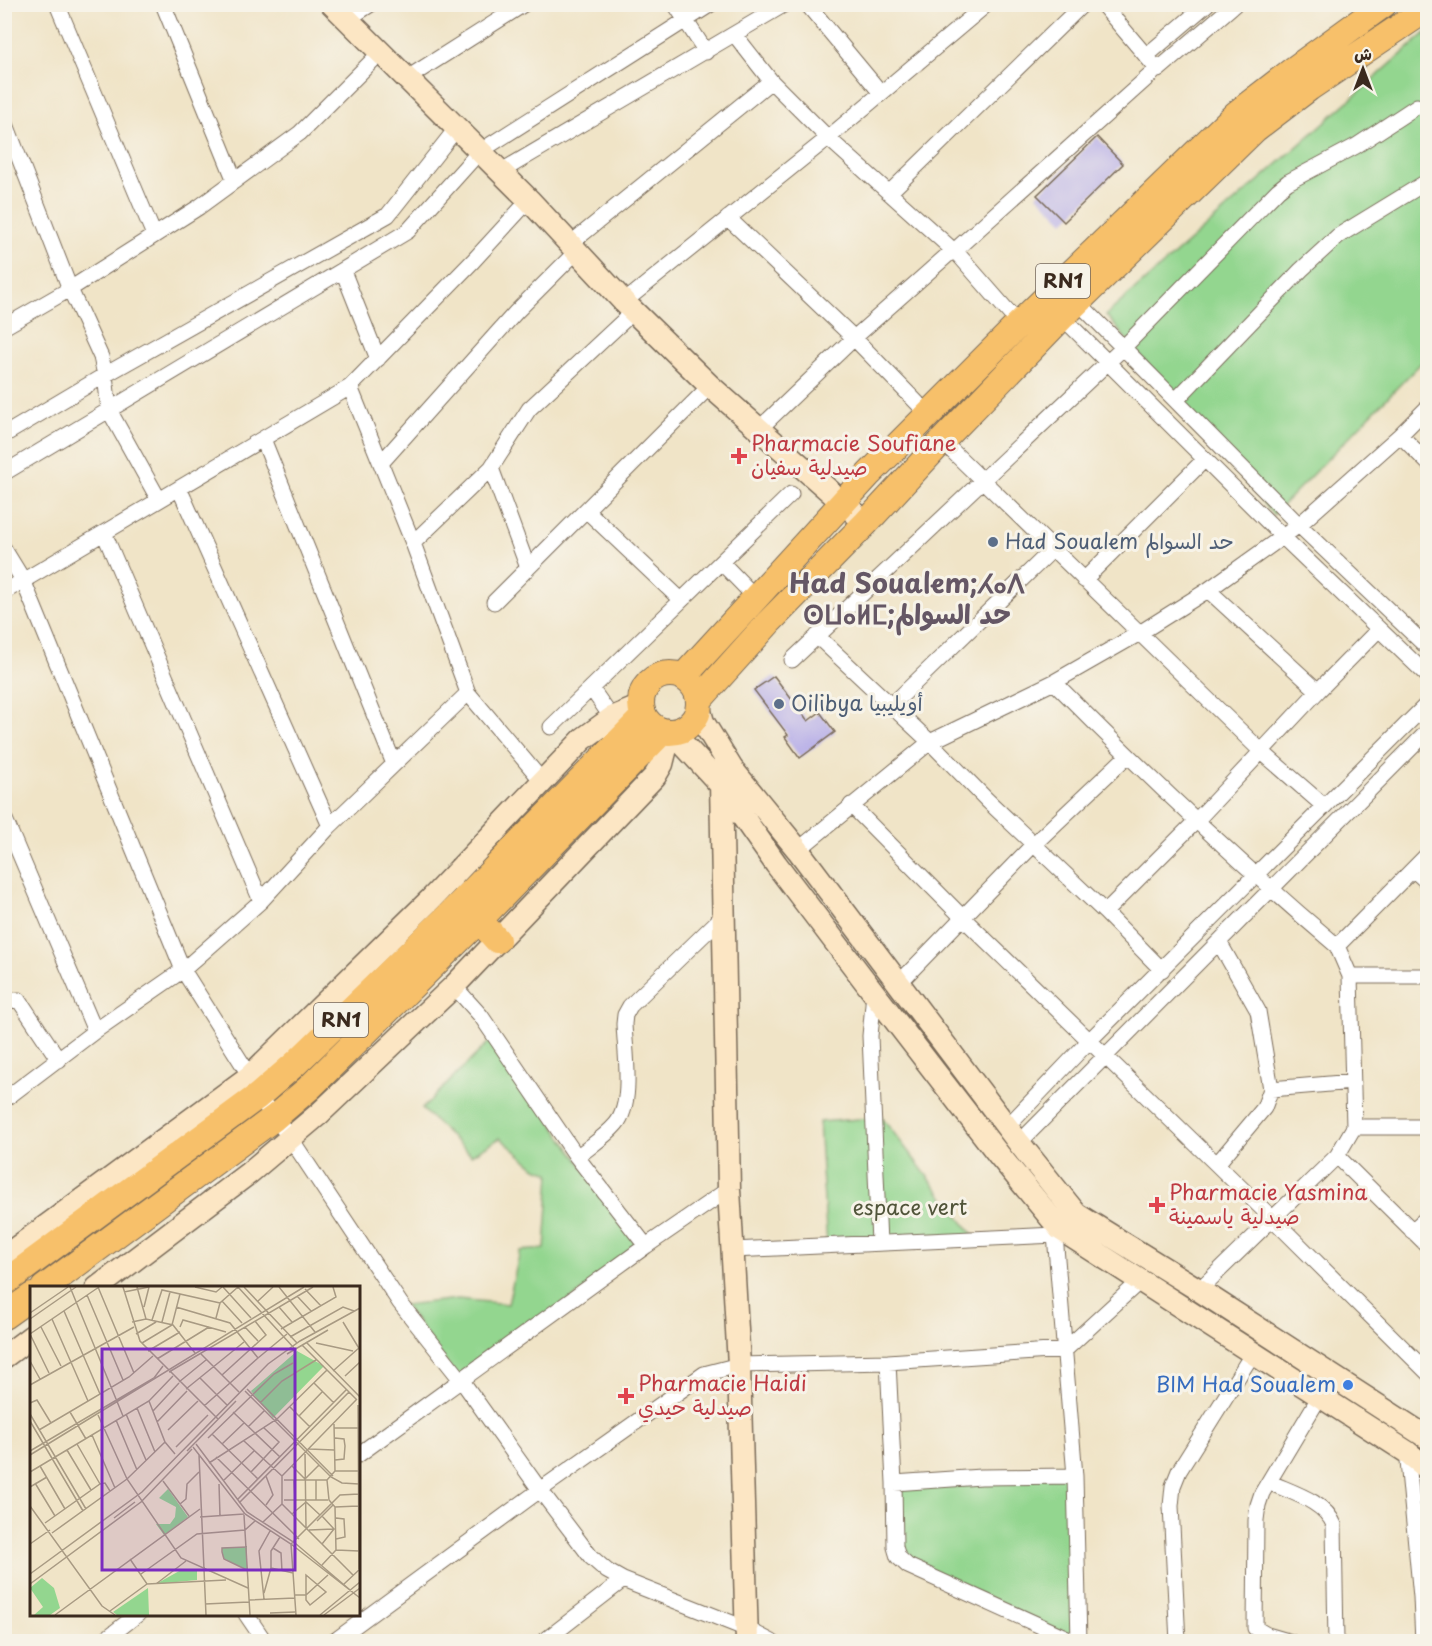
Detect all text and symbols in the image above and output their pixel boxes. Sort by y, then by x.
north arrow [1333,39,1393,99]
text: ش [1354,41,1372,65]
road number: RN1 [1036,264,1090,298]
place label: Pharmacie Soufiane صيدلية سفيان [751,426,956,482]
marker: Pharmacie Soufiane صيدلية سفيان [732,449,746,463]
place label: Had Soualem حد السوالم [1005,524,1234,558]
marker: Had Soualem حد السوالم [986,535,1000,549]
district label: Had Soualem;ⵃⴰⴷ ⵙⵡⴰⵍⵎ;حد السوالم [789,561,1025,636]
place label: Oilibya أويليبيا [791,686,923,718]
marker: Oilibya أويليبيا [772,697,786,711]
road number: RN1 [314,1003,368,1037]
place label: Pharmacie Yasmina صيدلية ياسمينة [1169,1175,1368,1231]
park label: espace vert [853,1190,967,1222]
marker: Pharmacie Yasmina صيدلية ياسمينة [1150,1198,1164,1212]
inset map [30,1286,360,1616]
place label: Pharmacie Haidi صيدلية حيدي [638,1366,807,1423]
place label: BIM Had Soualem [1156,1367,1336,1399]
marker: BIM Had Soualem [1341,1378,1355,1392]
marker: Pharmacie Haidi صيدلية حيدي [619,1389,633,1403]

